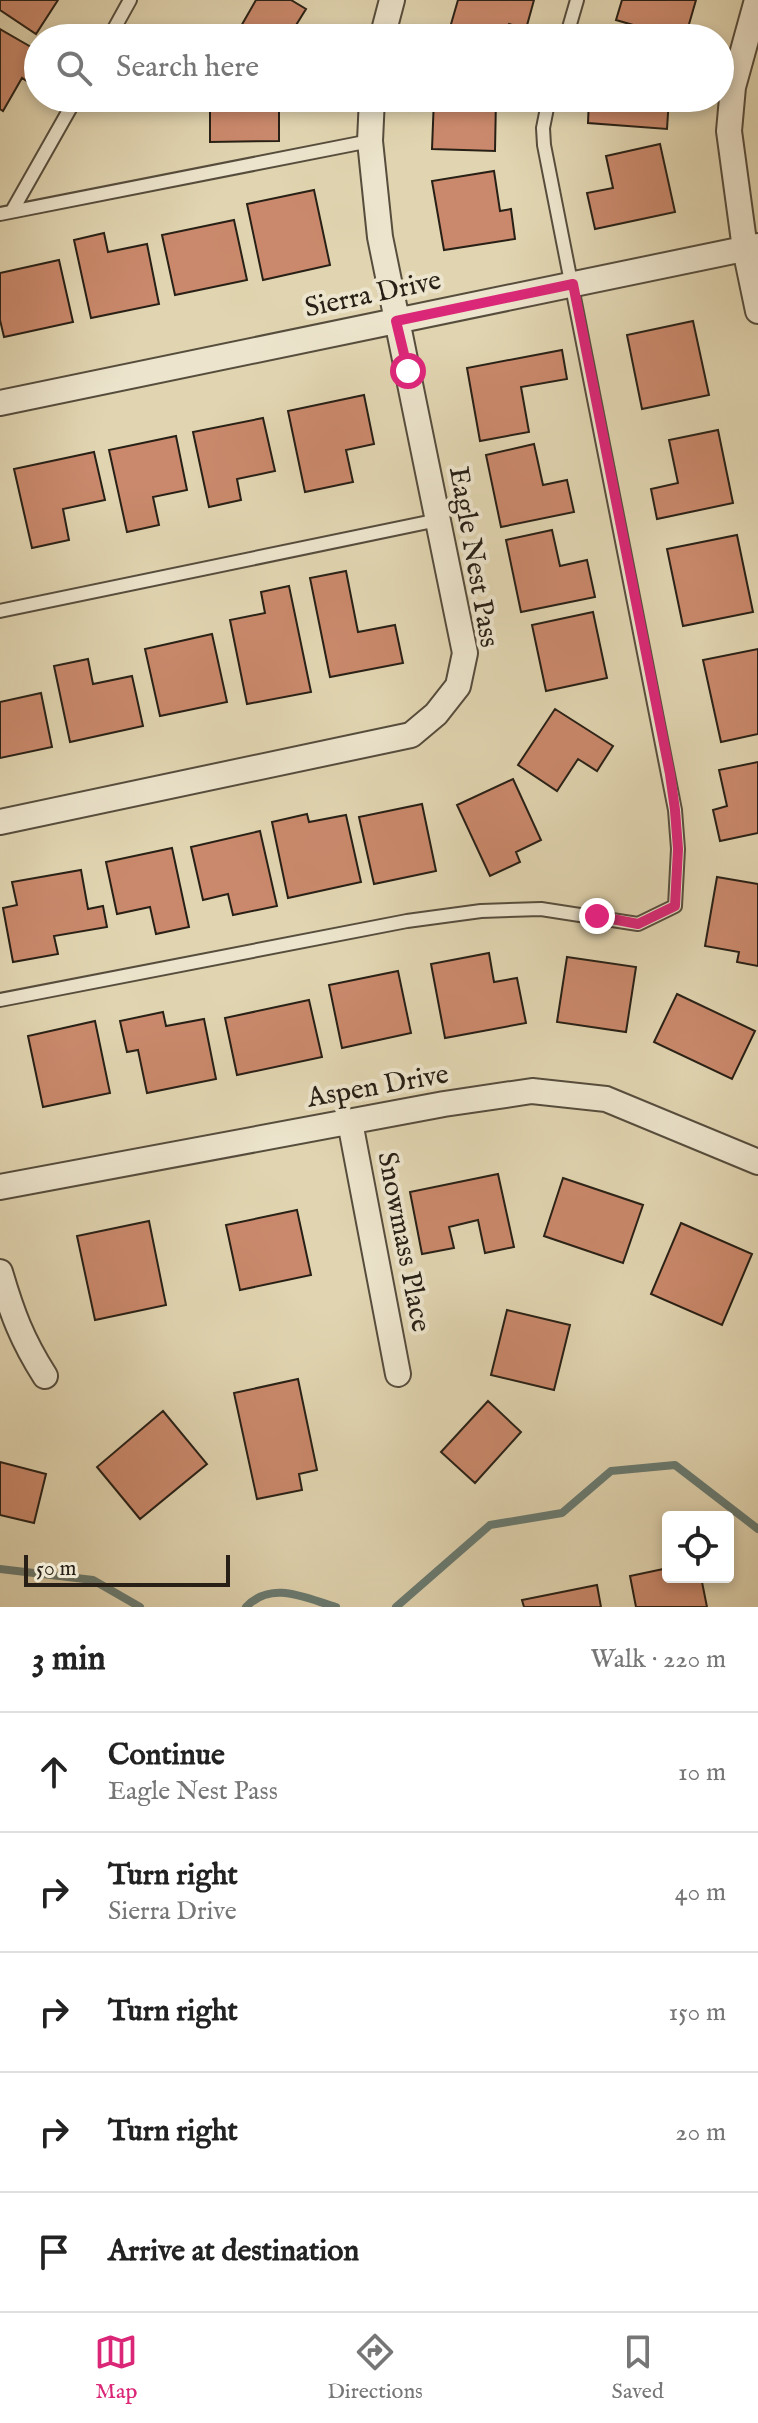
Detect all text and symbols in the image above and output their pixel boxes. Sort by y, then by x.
search box [24,24,734,112]
icon: search [52,46,96,90]
text: Search here [116,49,259,87]
street label: Sierra Drive [302,263,445,327]
route start [390,353,426,389]
street label: Eagle Nest Pass [440,464,506,650]
route end [579,898,615,934]
street label: Aspen Drive [304,1057,452,1117]
street label: Snowmass Place [368,1149,438,1335]
map controls [662,1511,734,1583]
button: locate [662,1511,734,1583]
scale bar [24,1551,230,1587]
text: 50 m [36,1555,77,1583]
text: 3 min [32,1638,106,1681]
text: Walk · 220 m [591,1643,726,1676]
text: Continue [108,1737,225,1775]
icon: ahead [32,1750,76,1794]
text: 10 m [678,1756,726,1789]
text: Eagle Nest Pass [108,1775,278,1808]
text: Turn right [108,1857,238,1895]
icon: right [32,1870,76,1914]
text: 40 m [675,1876,726,1909]
text: Sierra Drive [108,1895,237,1928]
icon: right [32,1990,76,2034]
text: Turn right [108,1993,238,2031]
text: 150 m [668,1996,726,2029]
icon: right [32,2110,76,2154]
text: Turn right [108,2113,238,2151]
text: 20 m [675,2116,726,2149]
icon: arrive [32,2230,76,2274]
text: Arrive at destination [108,2233,359,2271]
tab: Map [94,2330,138,2406]
tab: Directions [327,2330,423,2406]
tab: Saved [612,2330,664,2406]

